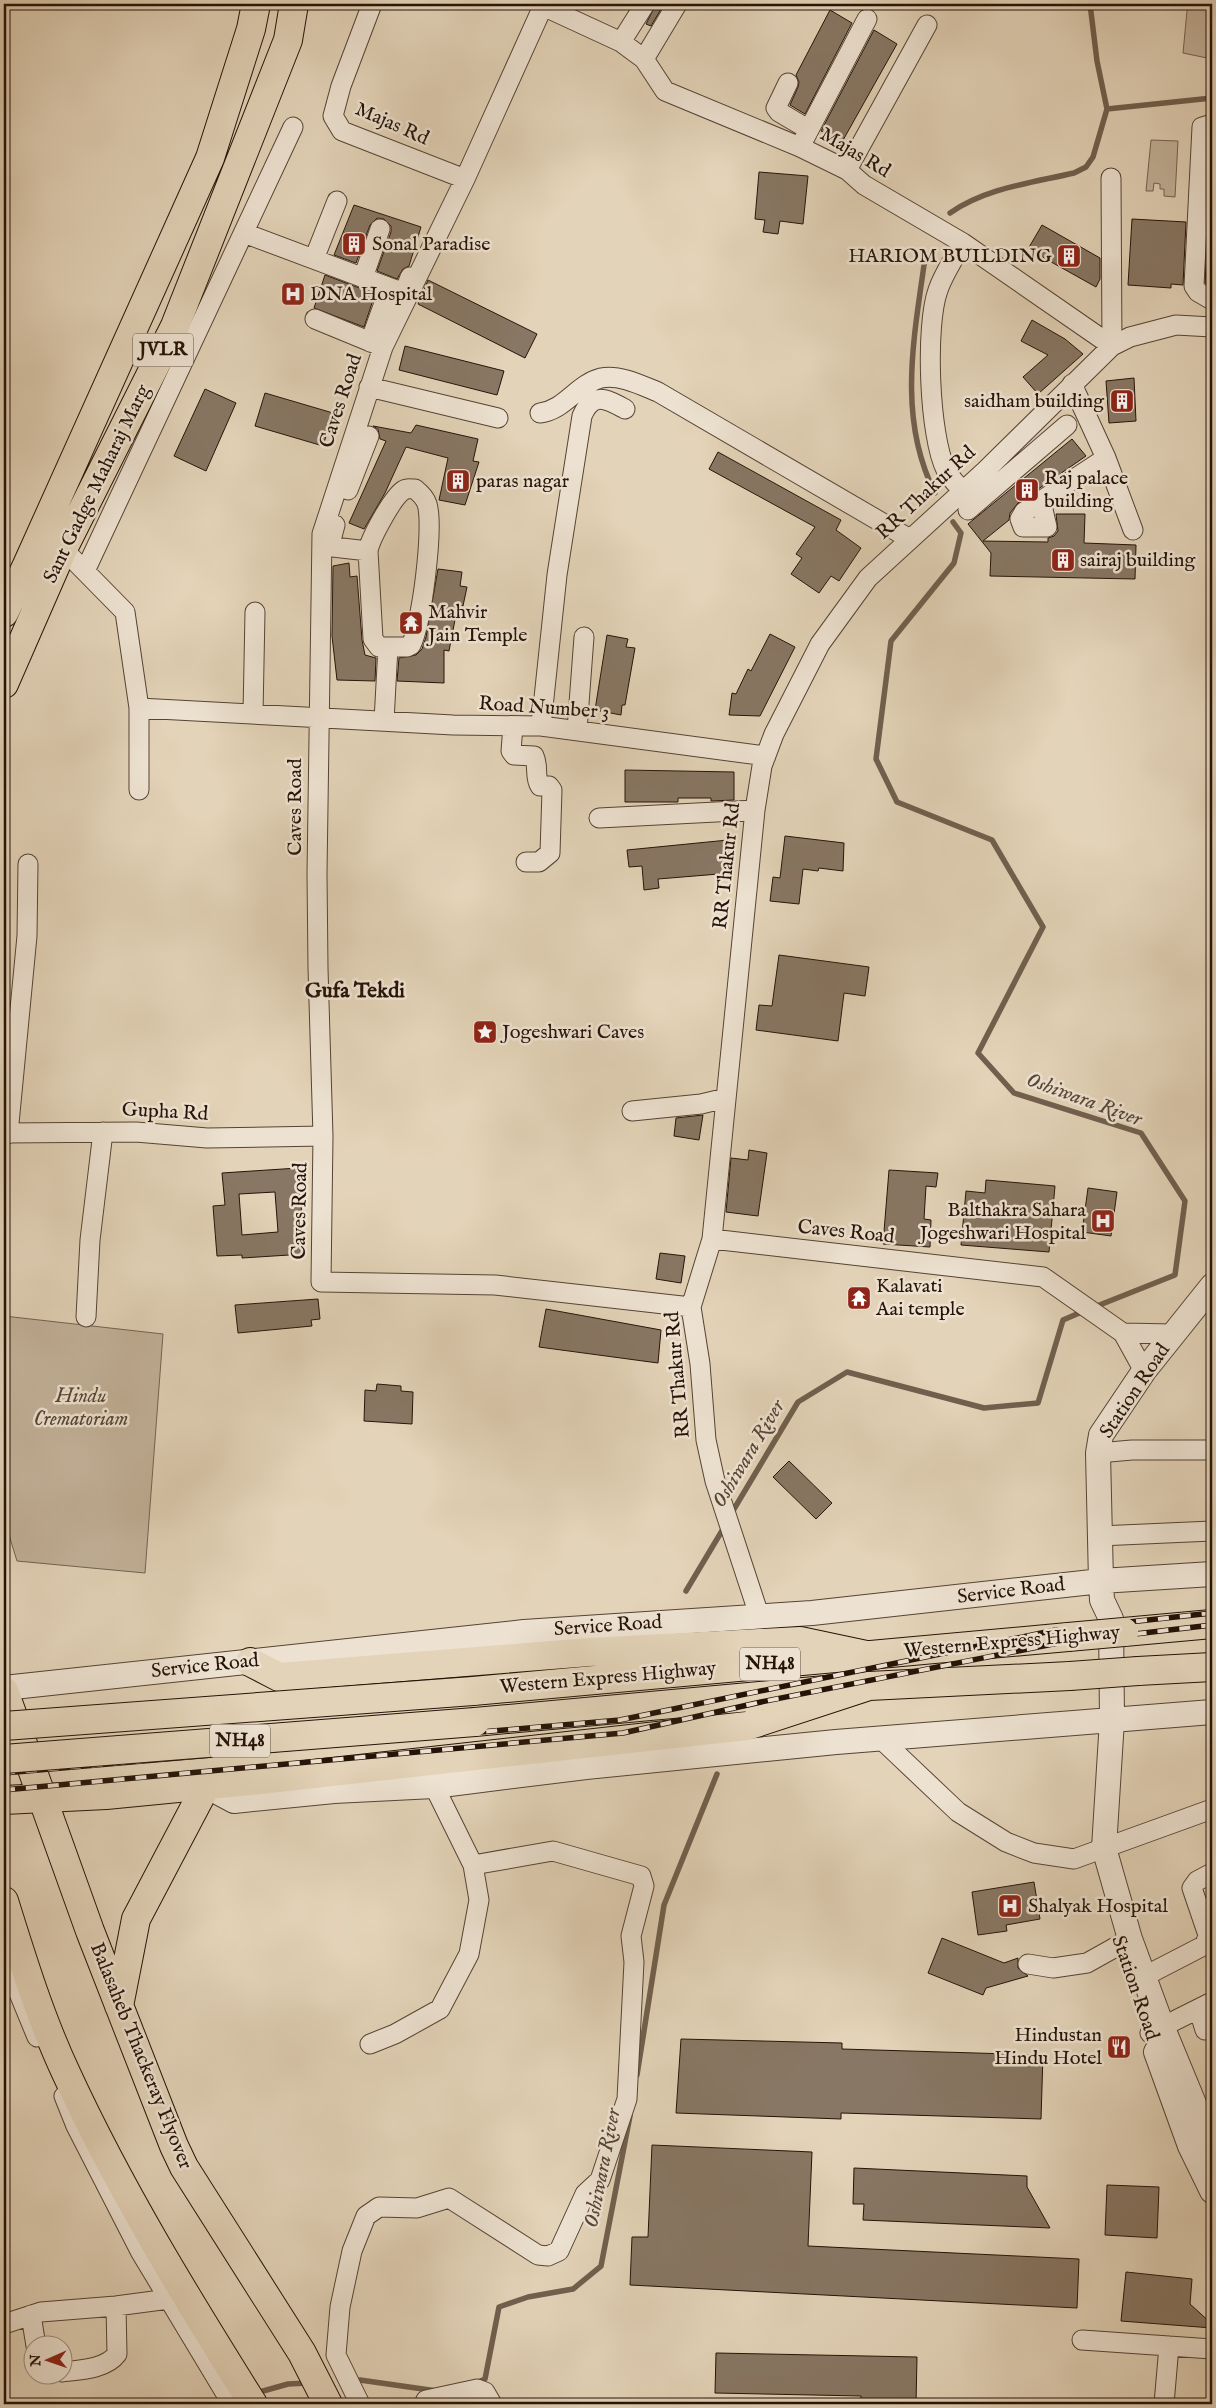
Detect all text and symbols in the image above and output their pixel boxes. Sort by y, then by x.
street label: Majas Rd [351,97,433,151]
street label: Majas Rd [815,122,895,184]
building icon: Sonal Paradise [341,231,367,257]
place label: Sonal Paradise [372,232,490,257]
building icon: HARIOM BUILDING [1056,243,1082,269]
place label: HARIOM BUILDING [848,244,1052,269]
hospital icon: DNA Hospital [280,281,306,307]
place label: DNA Hospital [310,282,433,307]
road number: JVLR [133,334,193,366]
street label: Caves Road [314,351,368,451]
street label: Sant Gadge Maharaj Marg [38,380,156,587]
building icon: saidham building [1109,388,1135,414]
place label: saidham building [964,389,1105,414]
street label: RR Thakur Rd [871,440,981,545]
place label: Raj palace building [1044,466,1128,514]
building icon: paras nagar [445,468,471,494]
place label: paras nagar [476,469,570,494]
building icon: Raj palace building [1014,477,1040,503]
building icon: sairaj building [1050,547,1076,573]
place label: sairaj building [1080,548,1197,573]
place label: Mahvir Jain Temple [426,600,527,648]
temple icon: Mahvir Jain Temple [398,610,424,636]
street label: Road Number 3 [478,691,610,725]
street label: Caves Road [283,758,308,856]
street label: RR Thakur Rd [708,801,746,931]
district label: Gufa Tekdi [305,978,405,1005]
place icon: Jogeshwari Caves [472,1019,498,1045]
place label: Jogeshwari Caves [500,1020,644,1045]
water label: Oshiwara River [1023,1067,1146,1134]
street label: Gupha Rd [121,1097,209,1127]
street label: Caves Road [287,1162,313,1260]
place label: Balthakra Sahara Jogeshwari Hospital [918,1198,1087,1246]
hospital icon: Balthakra Sahara Jogeshwari Hospital [1090,1208,1116,1234]
street label: Caves Road [796,1214,896,1250]
place label: Kalavati Aai temple [875,1274,965,1322]
temple icon: Kalavati Aai temple [846,1285,872,1311]
street label: RR Thakur Rd [660,1310,696,1439]
street label: Station Road [1094,1339,1176,1443]
park label: Hindu Crematoriam [34,1384,128,1432]
water label: Oshiwara River [706,1394,792,1513]
street label: Service Road [956,1572,1067,1610]
street label: Service Road [553,1610,663,1642]
street label: Western Express Highway [903,1620,1121,1664]
street label: Service Road [150,1648,260,1684]
road number: NH48 [740,1648,800,1680]
street label: Western Express Highway [499,1656,717,1700]
road number: NH48 [210,1724,270,1758]
hospital icon: Shalyak Hospital [997,1893,1023,1919]
place label: Shalyak Hospital [1028,1894,1168,1919]
street label: Station Road [1105,1932,1165,2044]
street label: Balasaheb Thackeray Flyover [84,1939,198,2173]
place label: Hindustan Hindu Hotel [994,2023,1103,2071]
restaurant icon: Hindustan Hindu Hotel [1106,2034,1132,2060]
water label: Oshiwara River [578,2105,628,2230]
north arrow [22,2336,72,2386]
text: N [27,2354,45,2368]

